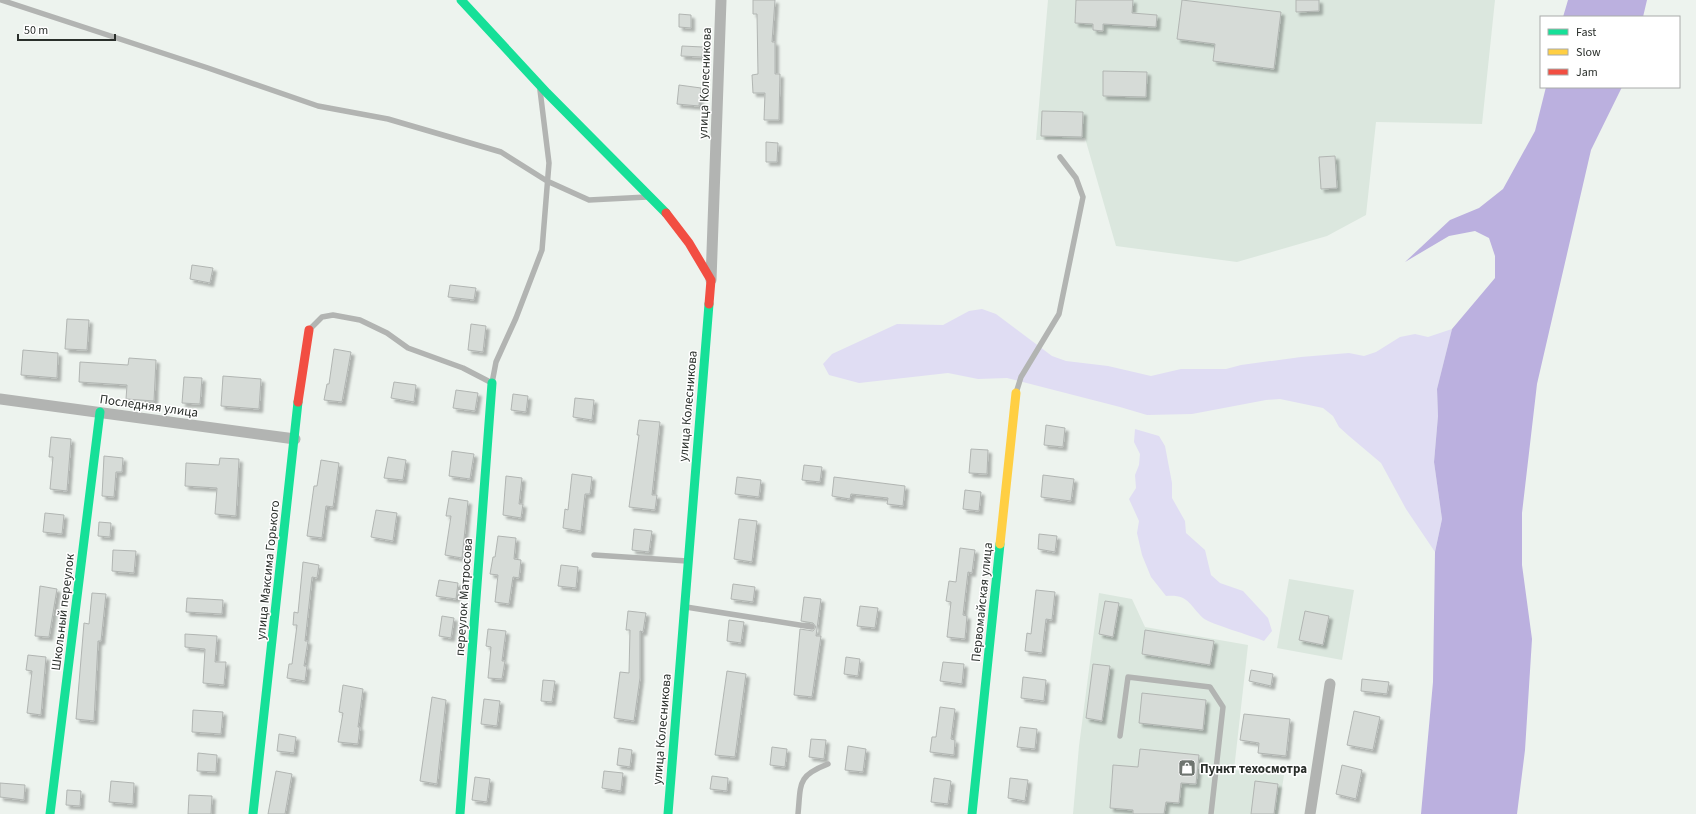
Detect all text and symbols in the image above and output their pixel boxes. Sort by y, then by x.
scale bar [18,16,115,42]
legend [1540,16,1680,88]
text: 50 m [24,22,48,39]
text: Fast [1576,24,1596,41]
street label: улица Колесникова [694,27,716,139]
text: Slow [1576,44,1601,61]
text: Jam [1576,64,1598,81]
street label: улица Колесникова [674,350,702,462]
street label: Последняя улица [98,390,199,422]
street label: улица Максима Горького [252,499,284,641]
street label: переулок Матросова [451,537,477,657]
street label: Первомайская улица [967,542,997,663]
street label: Школьный переулок [47,552,79,672]
street label: улица Колесникова [648,673,676,785]
shop icon: Пункт техосмотра [1177,758,1197,778]
place label: Пункт техосмотра [1200,760,1307,778]

